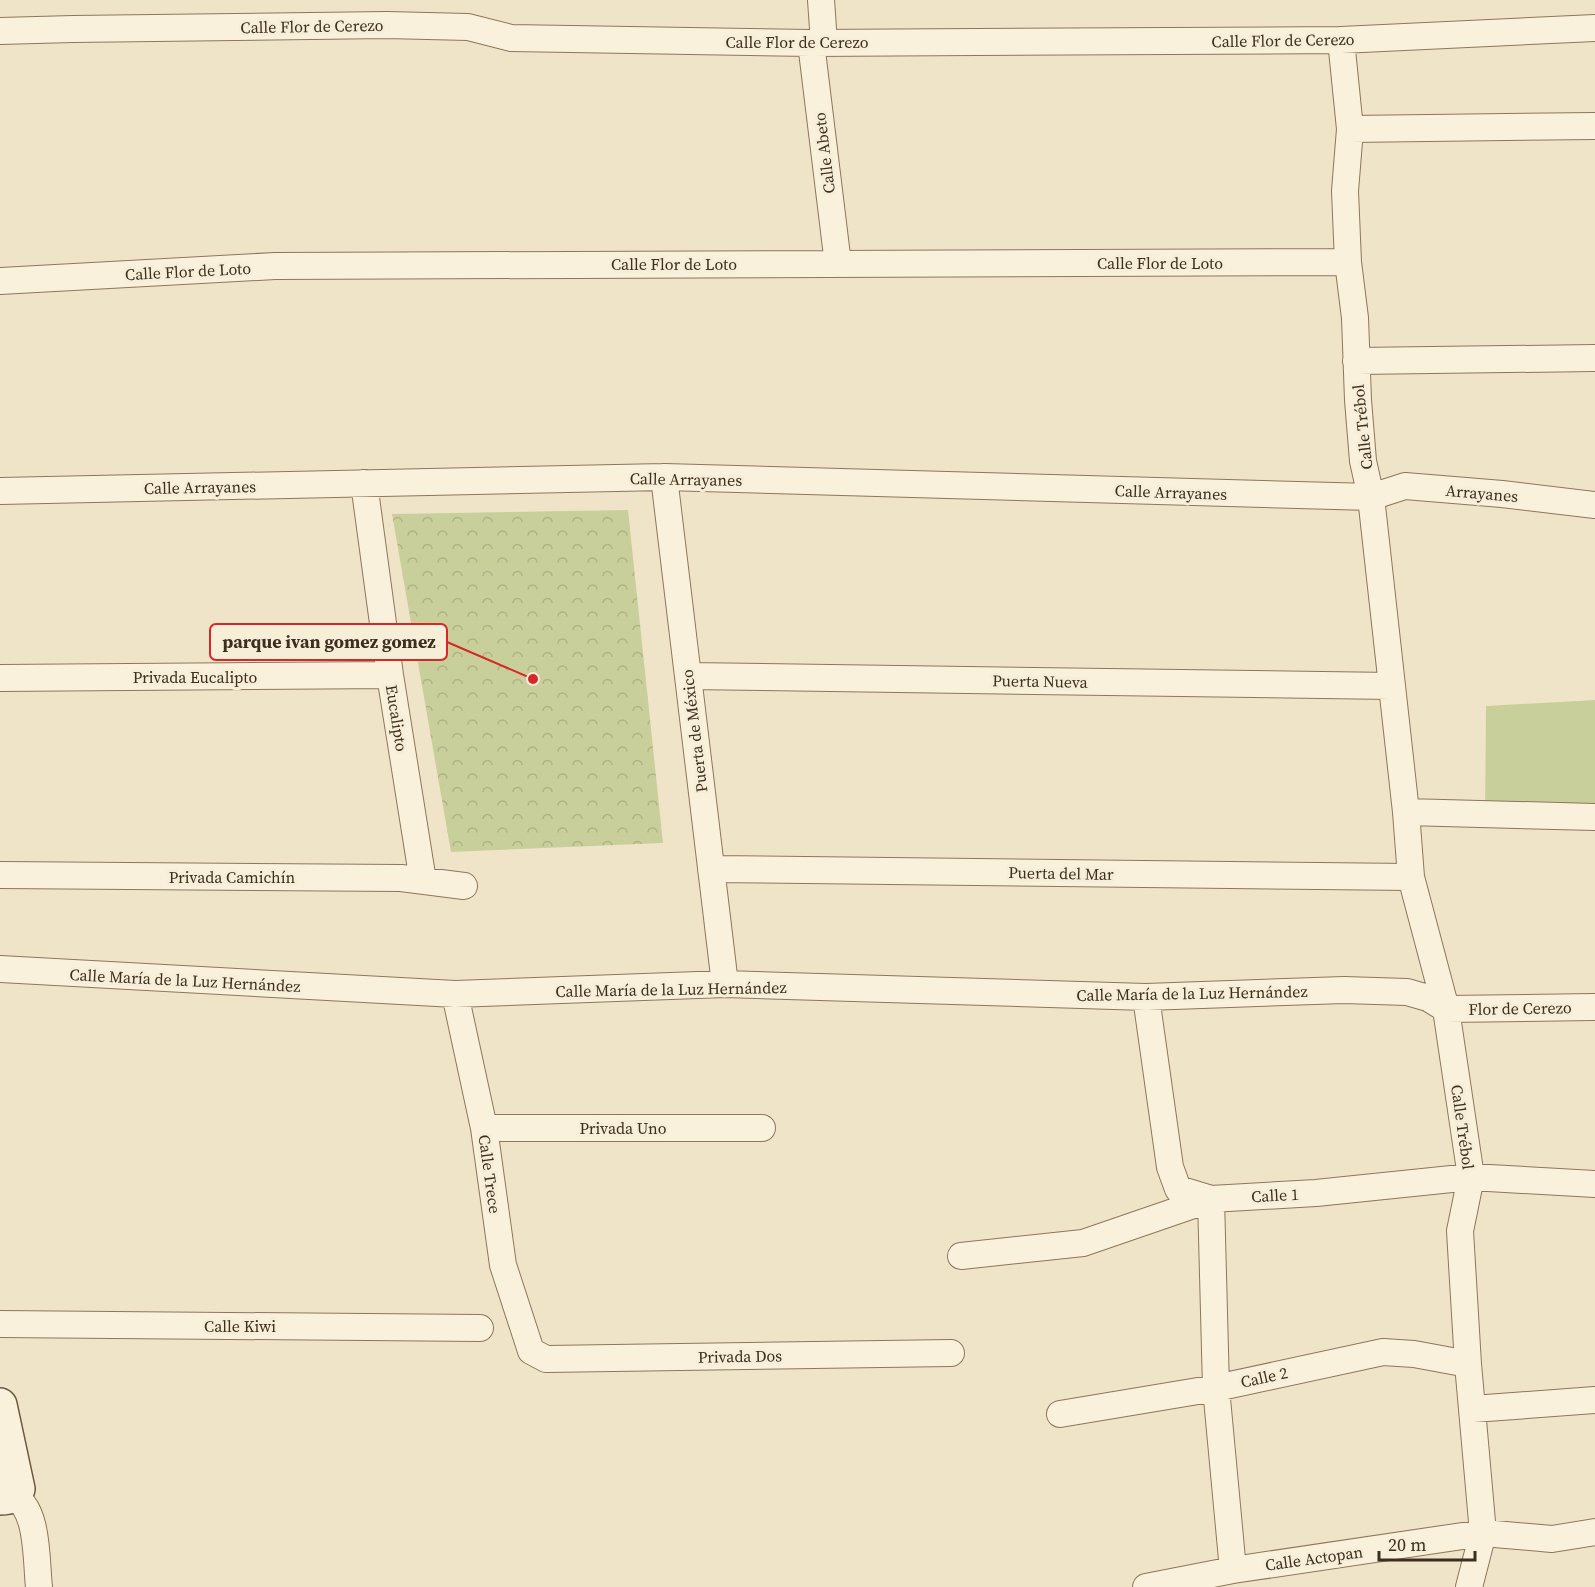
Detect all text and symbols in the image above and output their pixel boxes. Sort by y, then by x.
street label: Calle Flor de Cerezo [240,14,384,38]
street label: Calle Flor de Cerezo [1211,28,1355,52]
street label: Calle Flor de Cerezo [725,31,869,53]
street label: Calle Abeto [808,111,840,195]
street label: Calle Flor de Loto [1097,252,1223,274]
street label: Calle Flor de Loto [611,253,737,275]
street label: Calle Flor de Loto [124,257,252,285]
street label: Calle Trébol [1347,383,1377,471]
street label: Calle Arrayanes [630,467,742,491]
street label: Calle Arrayanes [144,475,256,499]
street label: Calle Arrayanes [1114,479,1228,505]
street label: Arrayanes [1445,479,1519,507]
callout: parque ivan gomez gomez [210,624,447,660]
text: parque ivan gomez gomez [222,629,436,654]
street label: Privada Eucalipto [133,666,257,688]
street label: Puerta de México [676,668,712,794]
street label: Puerta Nueva [992,669,1089,693]
street label: Eucalipto [381,683,413,753]
street label: Puerta del Mar [1008,861,1114,885]
street label: Privada Camichín [169,866,295,888]
street label: Calle María de la Luz Hernández [69,963,301,997]
street label: Calle María de la Luz Hernández [555,976,787,1002]
street label: Calle María de la Luz Hernández [1076,980,1308,1006]
street label: Flor de Cerezo [1468,996,1572,1020]
street label: Calle Trébol [1446,1083,1480,1171]
street label: Privada Uno [580,1117,667,1139]
street label: Calle Trece [474,1133,506,1215]
street label: Calle 1 [1251,1183,1299,1207]
street label: Calle Kiwi [204,1315,276,1337]
street label: Privada Dos [698,1344,782,1368]
street label: Calle 2 [1238,1361,1290,1393]
scale bar [1379,1524,1475,1562]
text: 20 m [1388,1532,1426,1557]
street label: Calle Actopan [1264,1540,1365,1576]

